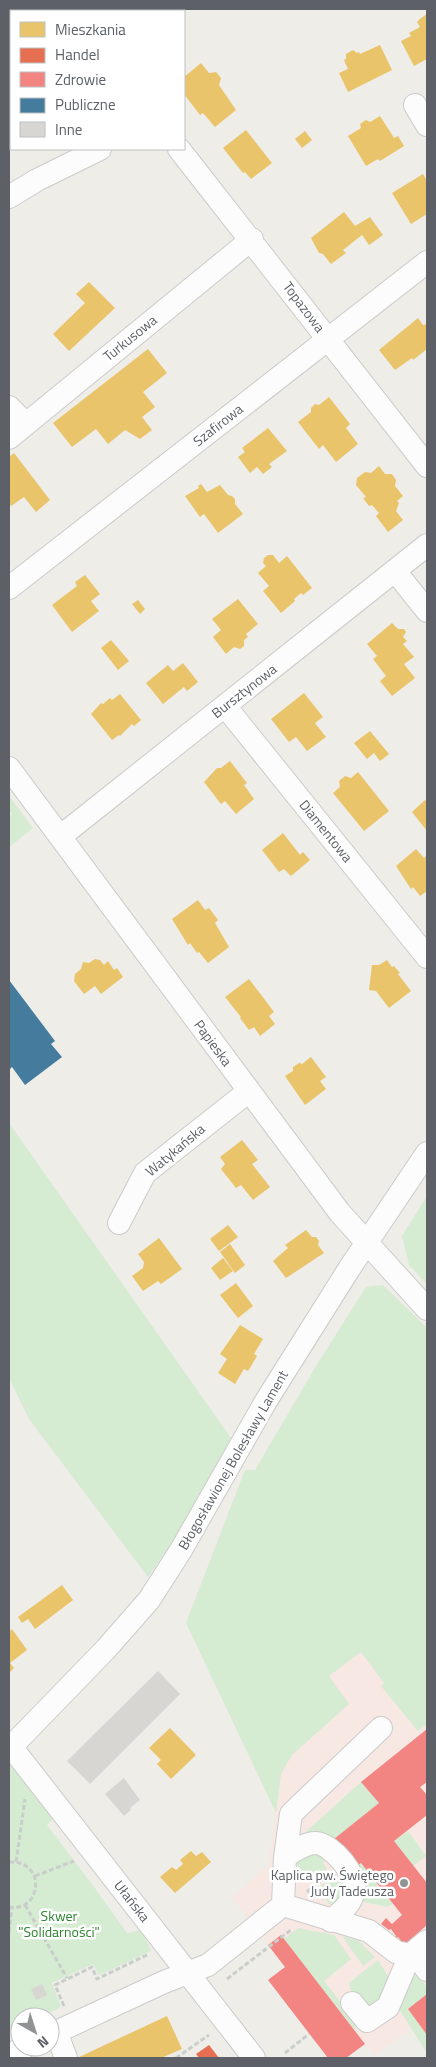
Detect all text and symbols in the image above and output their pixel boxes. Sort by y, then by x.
legend [10,10,185,150]
text: Mieszkania [55,18,126,41]
text: Handel [55,43,100,66]
text: Zdrowie [55,68,106,91]
text: Publiczne [55,93,116,116]
text: Inne [55,118,82,141]
street label: Topazowa [278,277,331,337]
street label: Turkusowa [98,309,161,366]
street label: Szafirowa [188,398,247,451]
street label: Bursztynowa [207,658,281,723]
street label: Diamentowa [295,795,358,867]
street label: Papieska [189,1015,237,1070]
street label: Watykańska [140,1118,209,1181]
street label: Błogosławionej Bolesławy Lament [172,1366,293,1553]
place label: Kaplica pw. Świętego Judy Tadeusza [271,1864,394,1901]
street label: Ułańska [109,1875,155,1926]
marker: Kaplica pw. Świętego Judy Tadeusza [398,1877,410,1889]
park label: Skwer "Solidarności" [18,1905,100,1942]
north arrow [10,2007,60,2057]
text: N [33,2031,54,2054]

